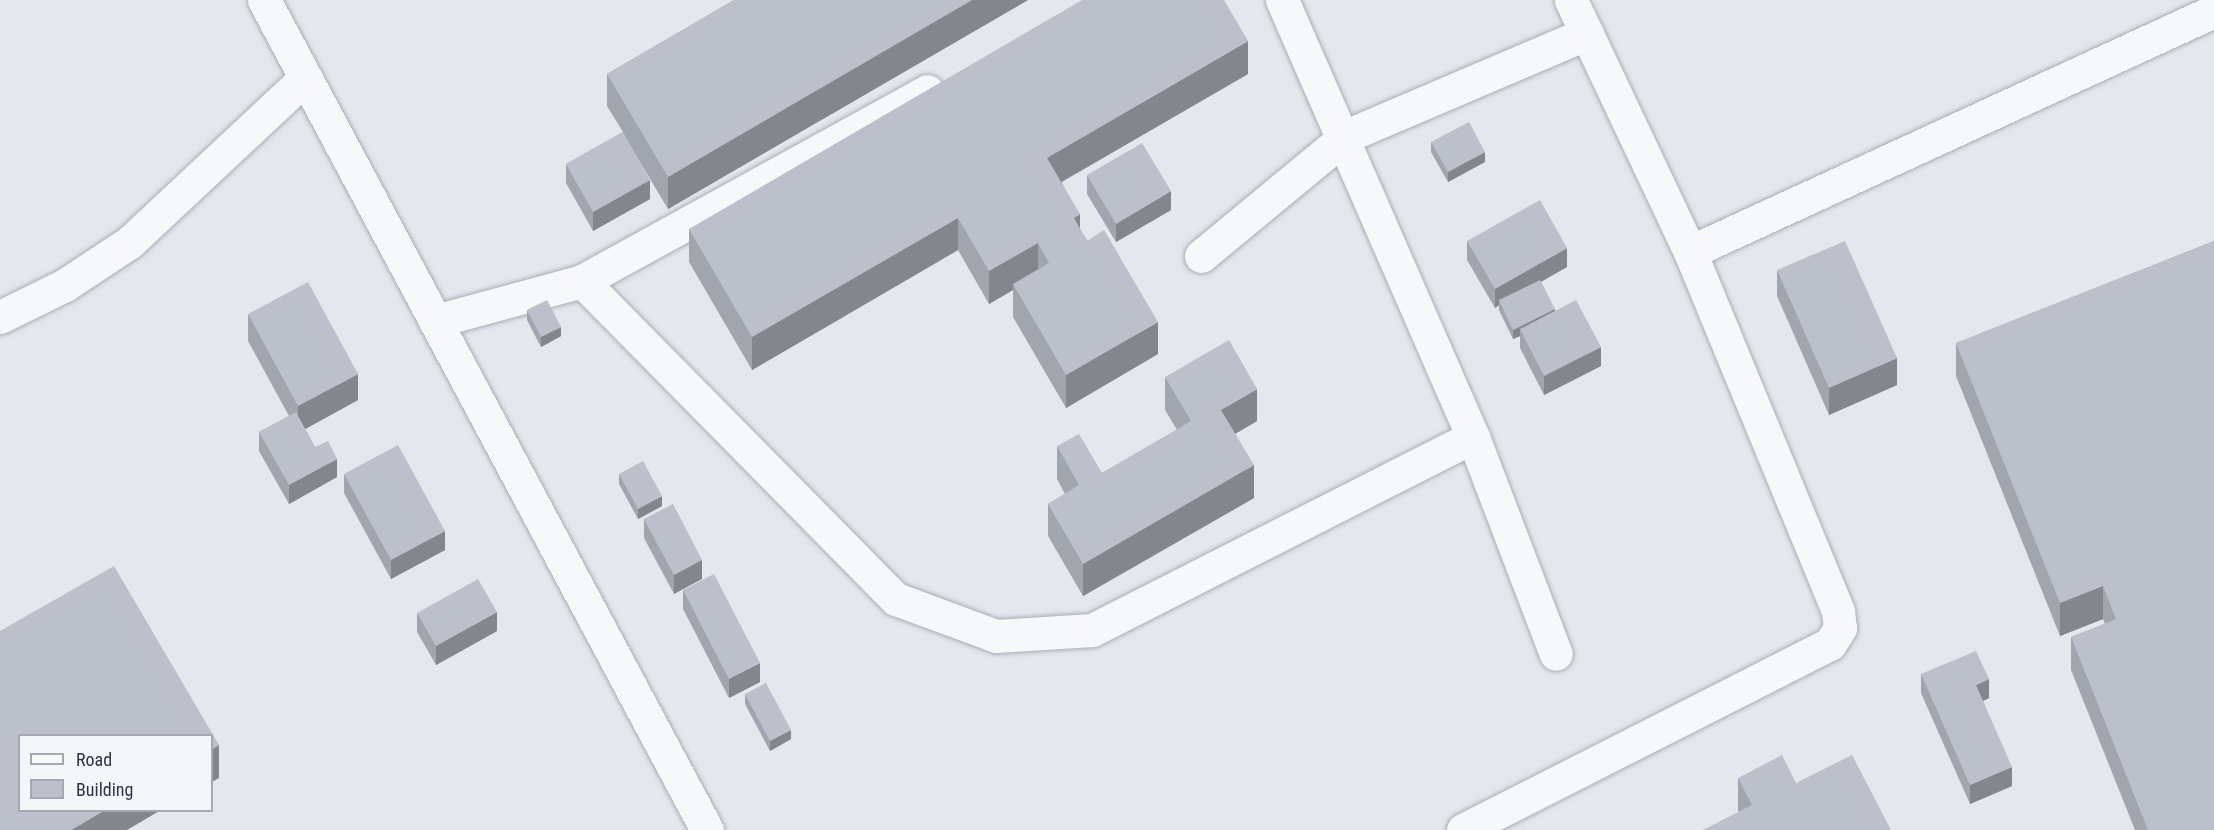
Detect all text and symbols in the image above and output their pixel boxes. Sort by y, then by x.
legend [18,734,213,812]
text: Road [76,749,112,770]
text: Building [76,779,133,800]

